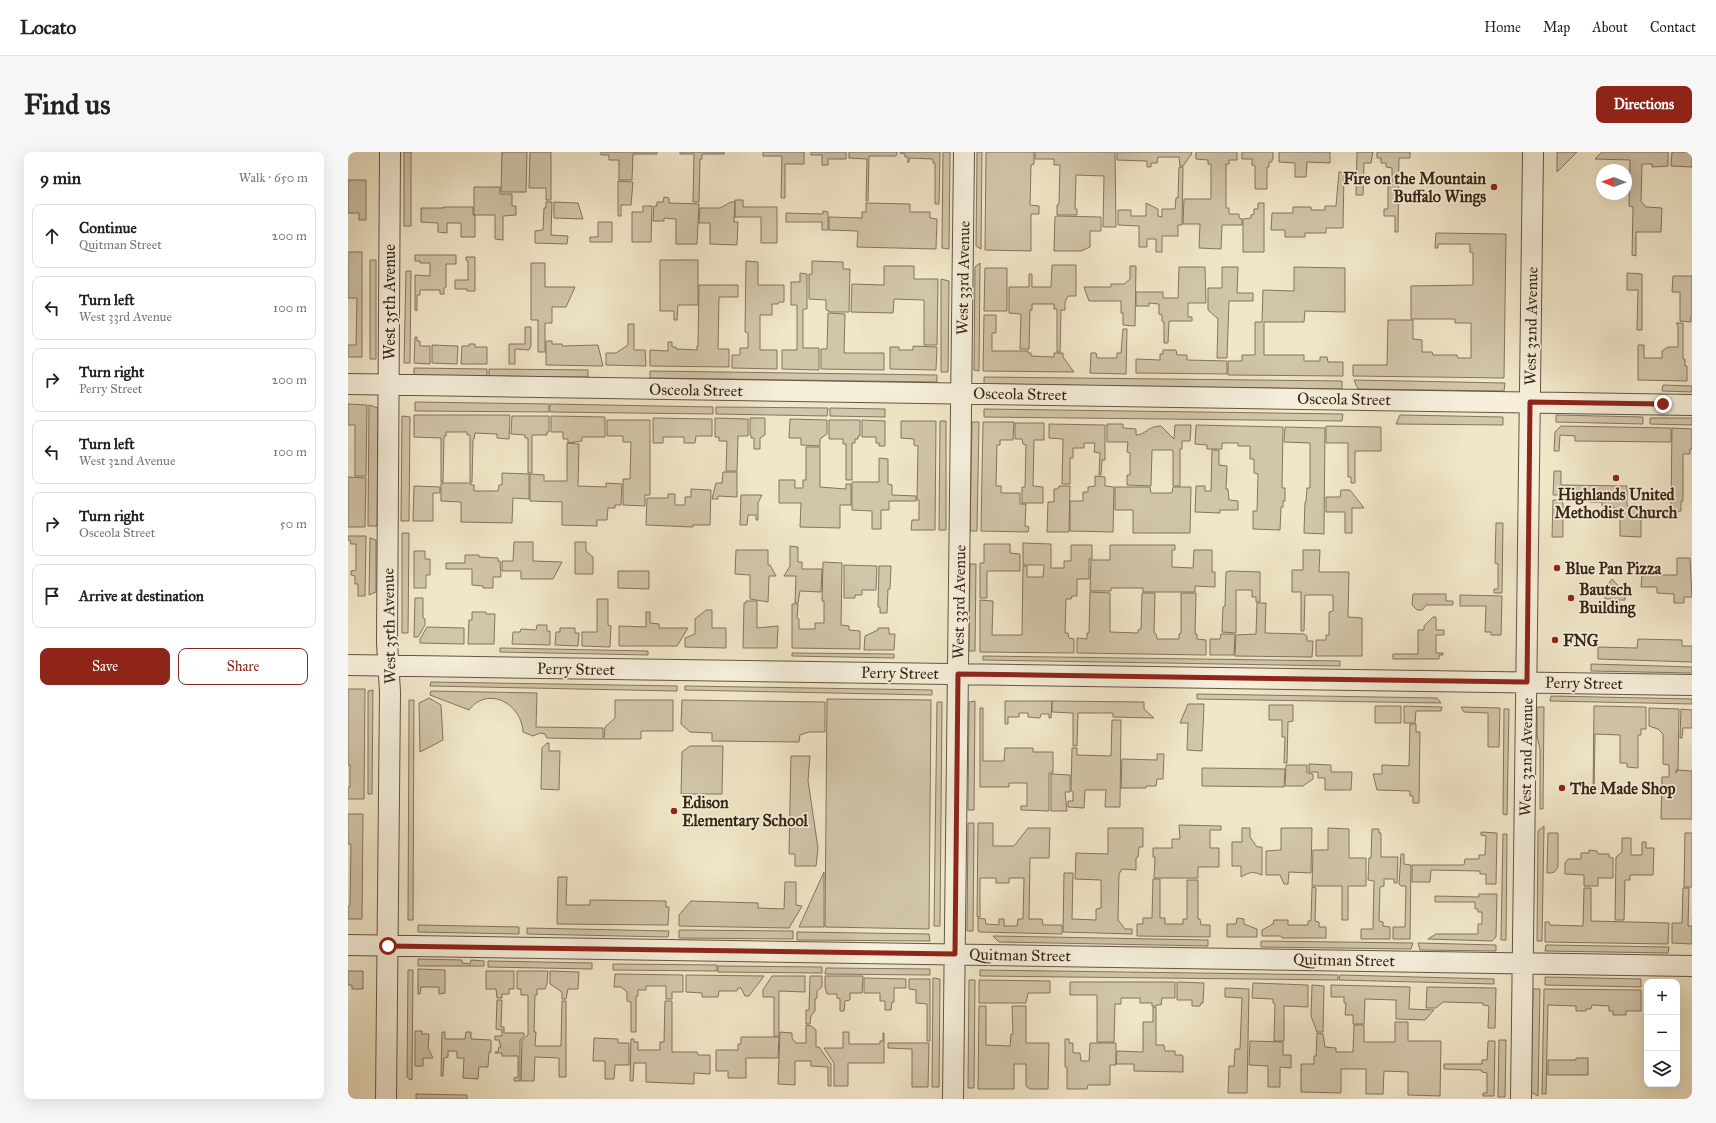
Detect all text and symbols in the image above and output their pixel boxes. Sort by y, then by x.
text: Locato [20,16,76,39]
text: Home [1484,19,1521,36]
text: Map [1543,19,1570,36]
text: About [1592,19,1628,36]
text: Contact [1650,19,1696,36]
button: Directions [1596,86,1692,123]
text: Find us [24,87,110,122]
north arrow [1596,164,1632,200]
text: 9 min [40,168,81,189]
place label: Fire on the Mountain Buffalo Wings [1343,169,1486,207]
text: Walk · 650 m [239,170,308,186]
marker: Fire on the Mountain Buffalo Wings [1489,182,1499,192]
text: Continue [79,219,137,237]
street label: West 33rd Avenue [953,220,974,335]
icon: ahead [41,225,63,247]
text: 200 m [272,228,307,244]
text: Quitman Street [79,237,162,253]
street label: West 35th Avenue [380,244,399,360]
street label: West 32nd Avenue [1520,266,1542,385]
text: Turn left [79,291,135,309]
icon: left [41,297,63,319]
text: 100 m [273,300,307,316]
text: West 33rd Avenue [79,309,172,325]
text: Turn right [79,363,144,381]
icon: right [41,369,63,391]
text: 200 m [272,372,307,388]
street label: Osceola Street [649,380,743,400]
text: Perry Street [79,381,142,397]
street label: Osceola Street [973,384,1067,404]
street label: Osceola Street [1297,389,1391,409]
route end [1654,395,1672,413]
text: Turn left [79,435,135,453]
icon: left [41,441,63,463]
text: 100 m [273,444,307,460]
text: West 32nd Avenue [79,453,175,469]
marker: Highlands United Methodist Church [1611,473,1621,483]
place label: Highlands United Methodist Church [1555,485,1678,522]
text: Turn right [79,507,144,525]
icon: right [41,513,63,535]
text: 50 m [280,516,307,532]
text: Osceola Street [79,525,155,541]
street label: West 33rd Avenue [949,544,970,659]
place label: Blue Pan Pizza [1565,559,1663,578]
marker: Blue Pan Pizza [1552,563,1562,573]
street label: West 35th Avenue [378,567,400,684]
place label: Bautsch Building [1579,580,1636,618]
icon: arrive [41,585,63,607]
text: Arrive at destination [79,587,204,605]
marker: Bautsch Building [1566,593,1576,603]
place label: FNG [1563,631,1599,650]
marker: FNG [1550,635,1560,645]
button: Save [40,648,170,685]
button: Share [178,648,308,685]
street label: Perry Street [537,659,616,679]
street label: Perry Street [861,663,940,683]
street label: Perry Street [1545,673,1624,693]
street label: West 32nd Avenue [1515,697,1537,816]
place label: The Made Shop [1569,779,1676,799]
marker: The Made Shop [1557,783,1567,793]
place label: Edison Elementary School [682,793,808,831]
marker: Edison Elementary School [669,806,679,816]
route start [379,937,397,955]
street label: Quitman Street [969,945,1071,965]
street label: Quitman Street [1293,950,1395,970]
map controls [1644,979,1680,1087]
button: + [1644,979,1680,1015]
button: − [1644,1015,1680,1051]
button: layers [1644,1051,1680,1087]

